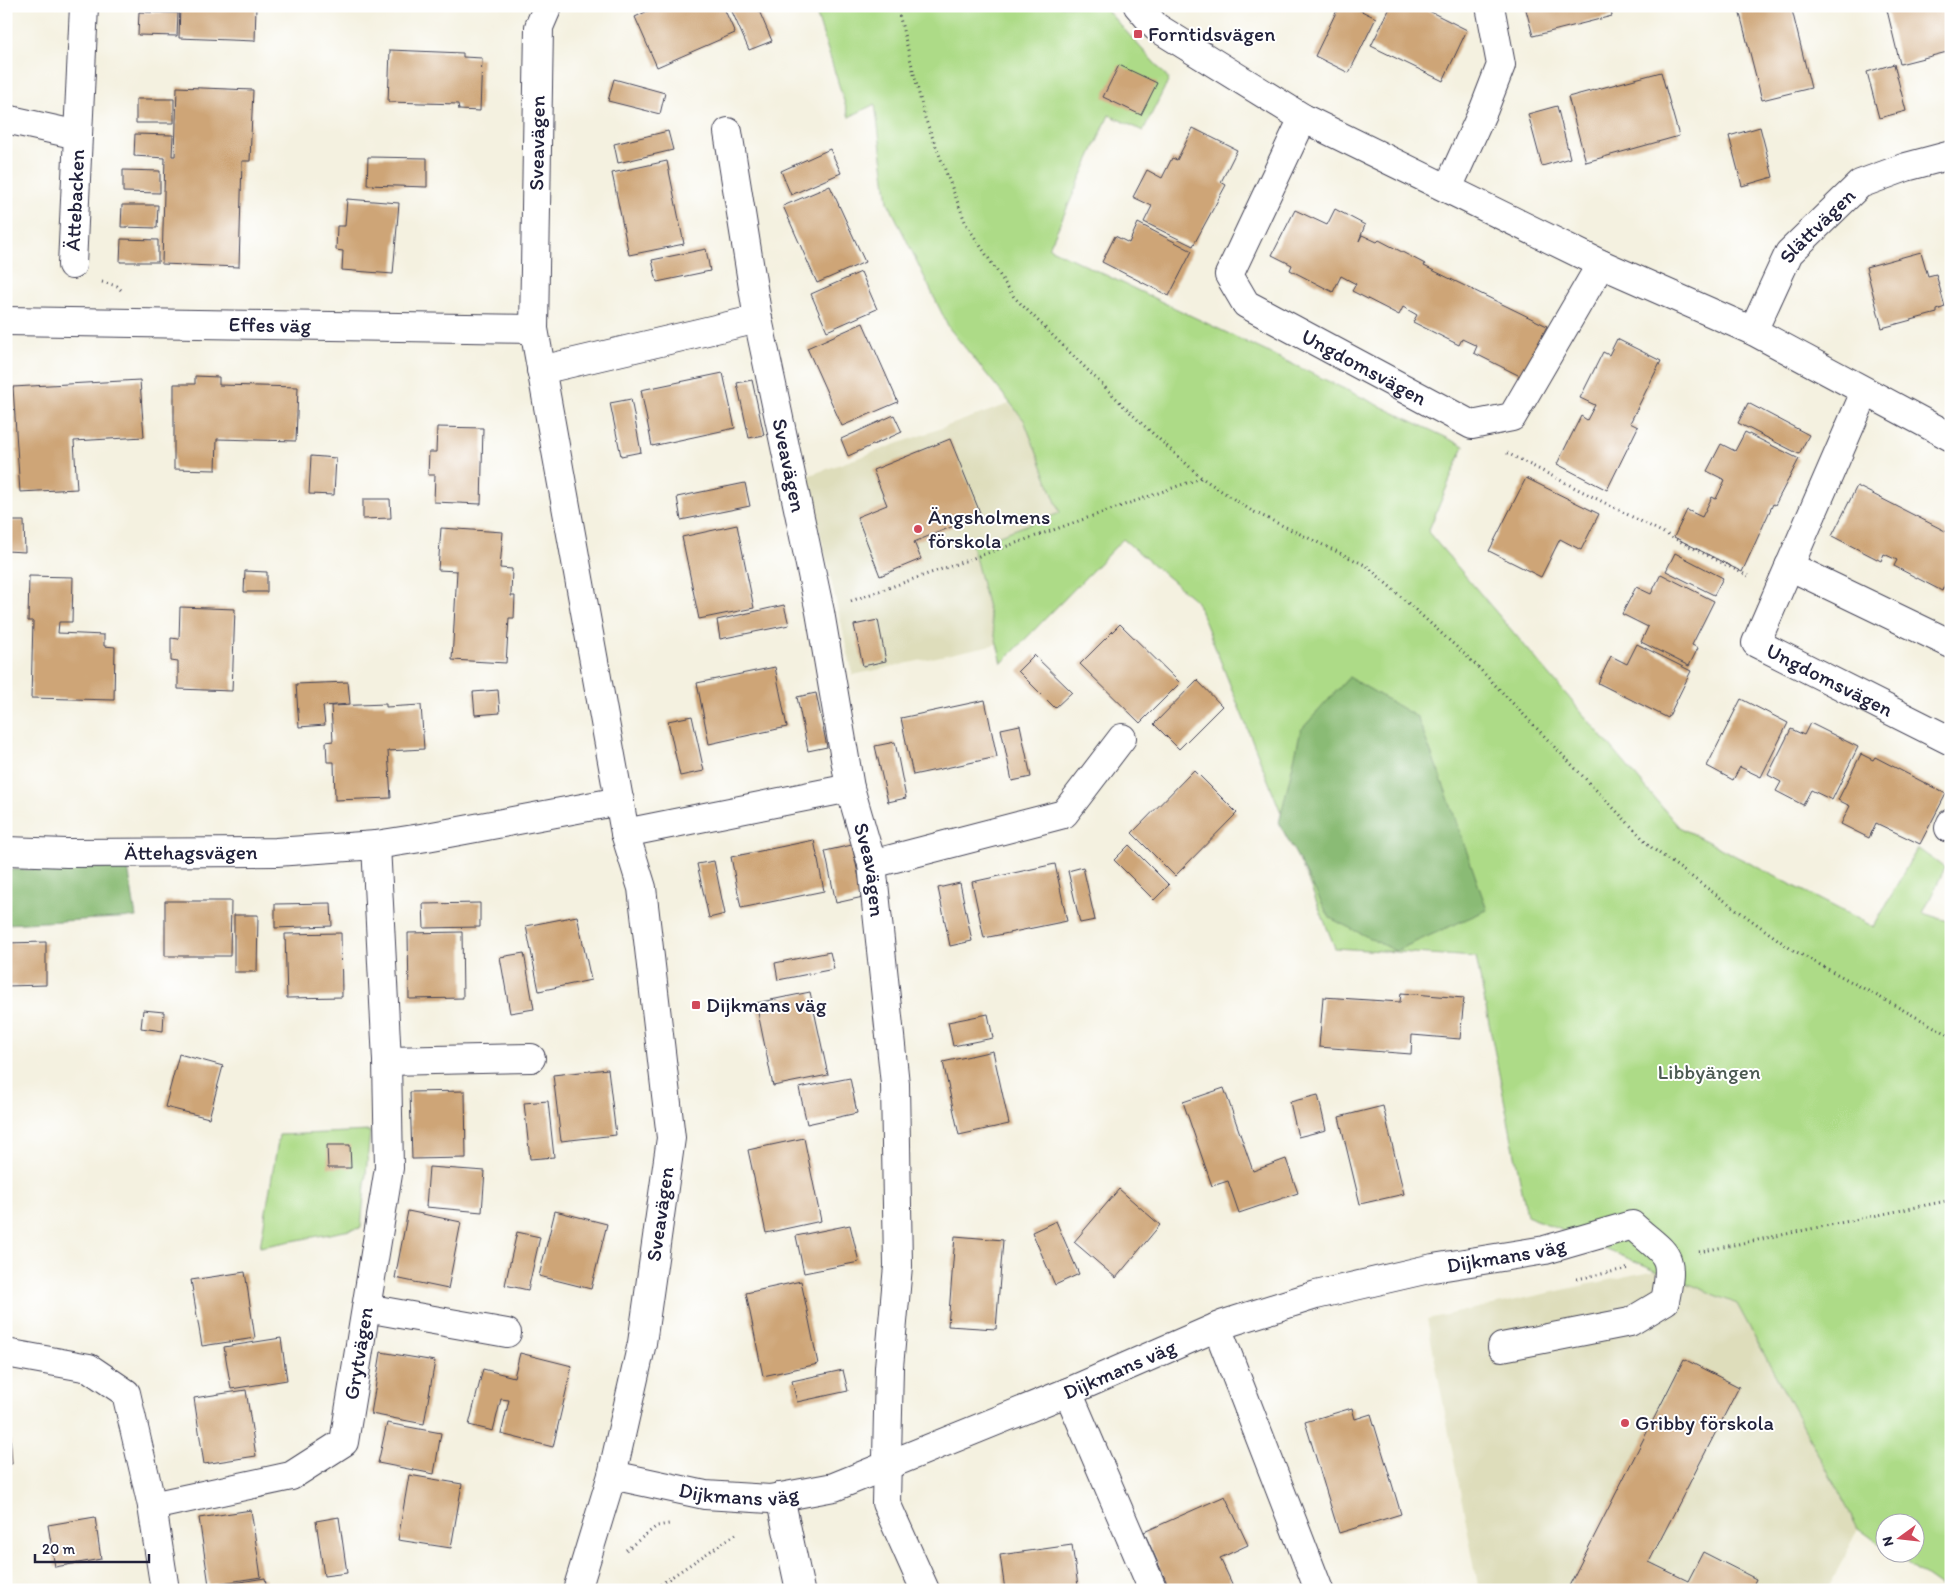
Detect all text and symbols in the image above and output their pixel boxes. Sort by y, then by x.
place label: Forntidsvägen [1148,21,1275,46]
marker: Forntidsvägen [1132,28,1144,40]
street label: Sveavägen [523,95,550,191]
street label: Ättebacken [60,148,89,252]
street label: Slättvägen [1773,183,1860,267]
street label: Effes väg [229,311,312,338]
street label: Ungdomsvägen [1297,323,1431,410]
street label: Sveavägen [767,416,812,515]
place label: Ängsholmens förskola [928,504,1050,553]
marker: Ängsholmens förskola [912,523,924,535]
street label: Ungdomsvägen [1762,637,1897,722]
street label: Sveavägen [849,820,890,918]
street label: Ättehagsvägen [124,839,258,865]
place label: Dijkmans väg [706,992,827,1017]
marker: Dijkmans väg [690,999,702,1011]
park label: Libbyängen [1657,1059,1761,1084]
street label: Sveavägen [640,1165,679,1263]
street label: Dijkmans väg [1445,1232,1569,1278]
street label: Grytvägen [338,1305,378,1402]
street label: Dijkmans väg [1059,1333,1180,1405]
place label: Gribby förskola [1635,1410,1774,1435]
marker: Gribby förskola [1619,1417,1631,1429]
street label: Dijkmans väg [677,1477,801,1511]
north arrow [1874,1514,1924,1564]
scale bar [35,1531,149,1563]
text: N [1878,1534,1897,1548]
text: 20 m [42,1540,76,1558]

